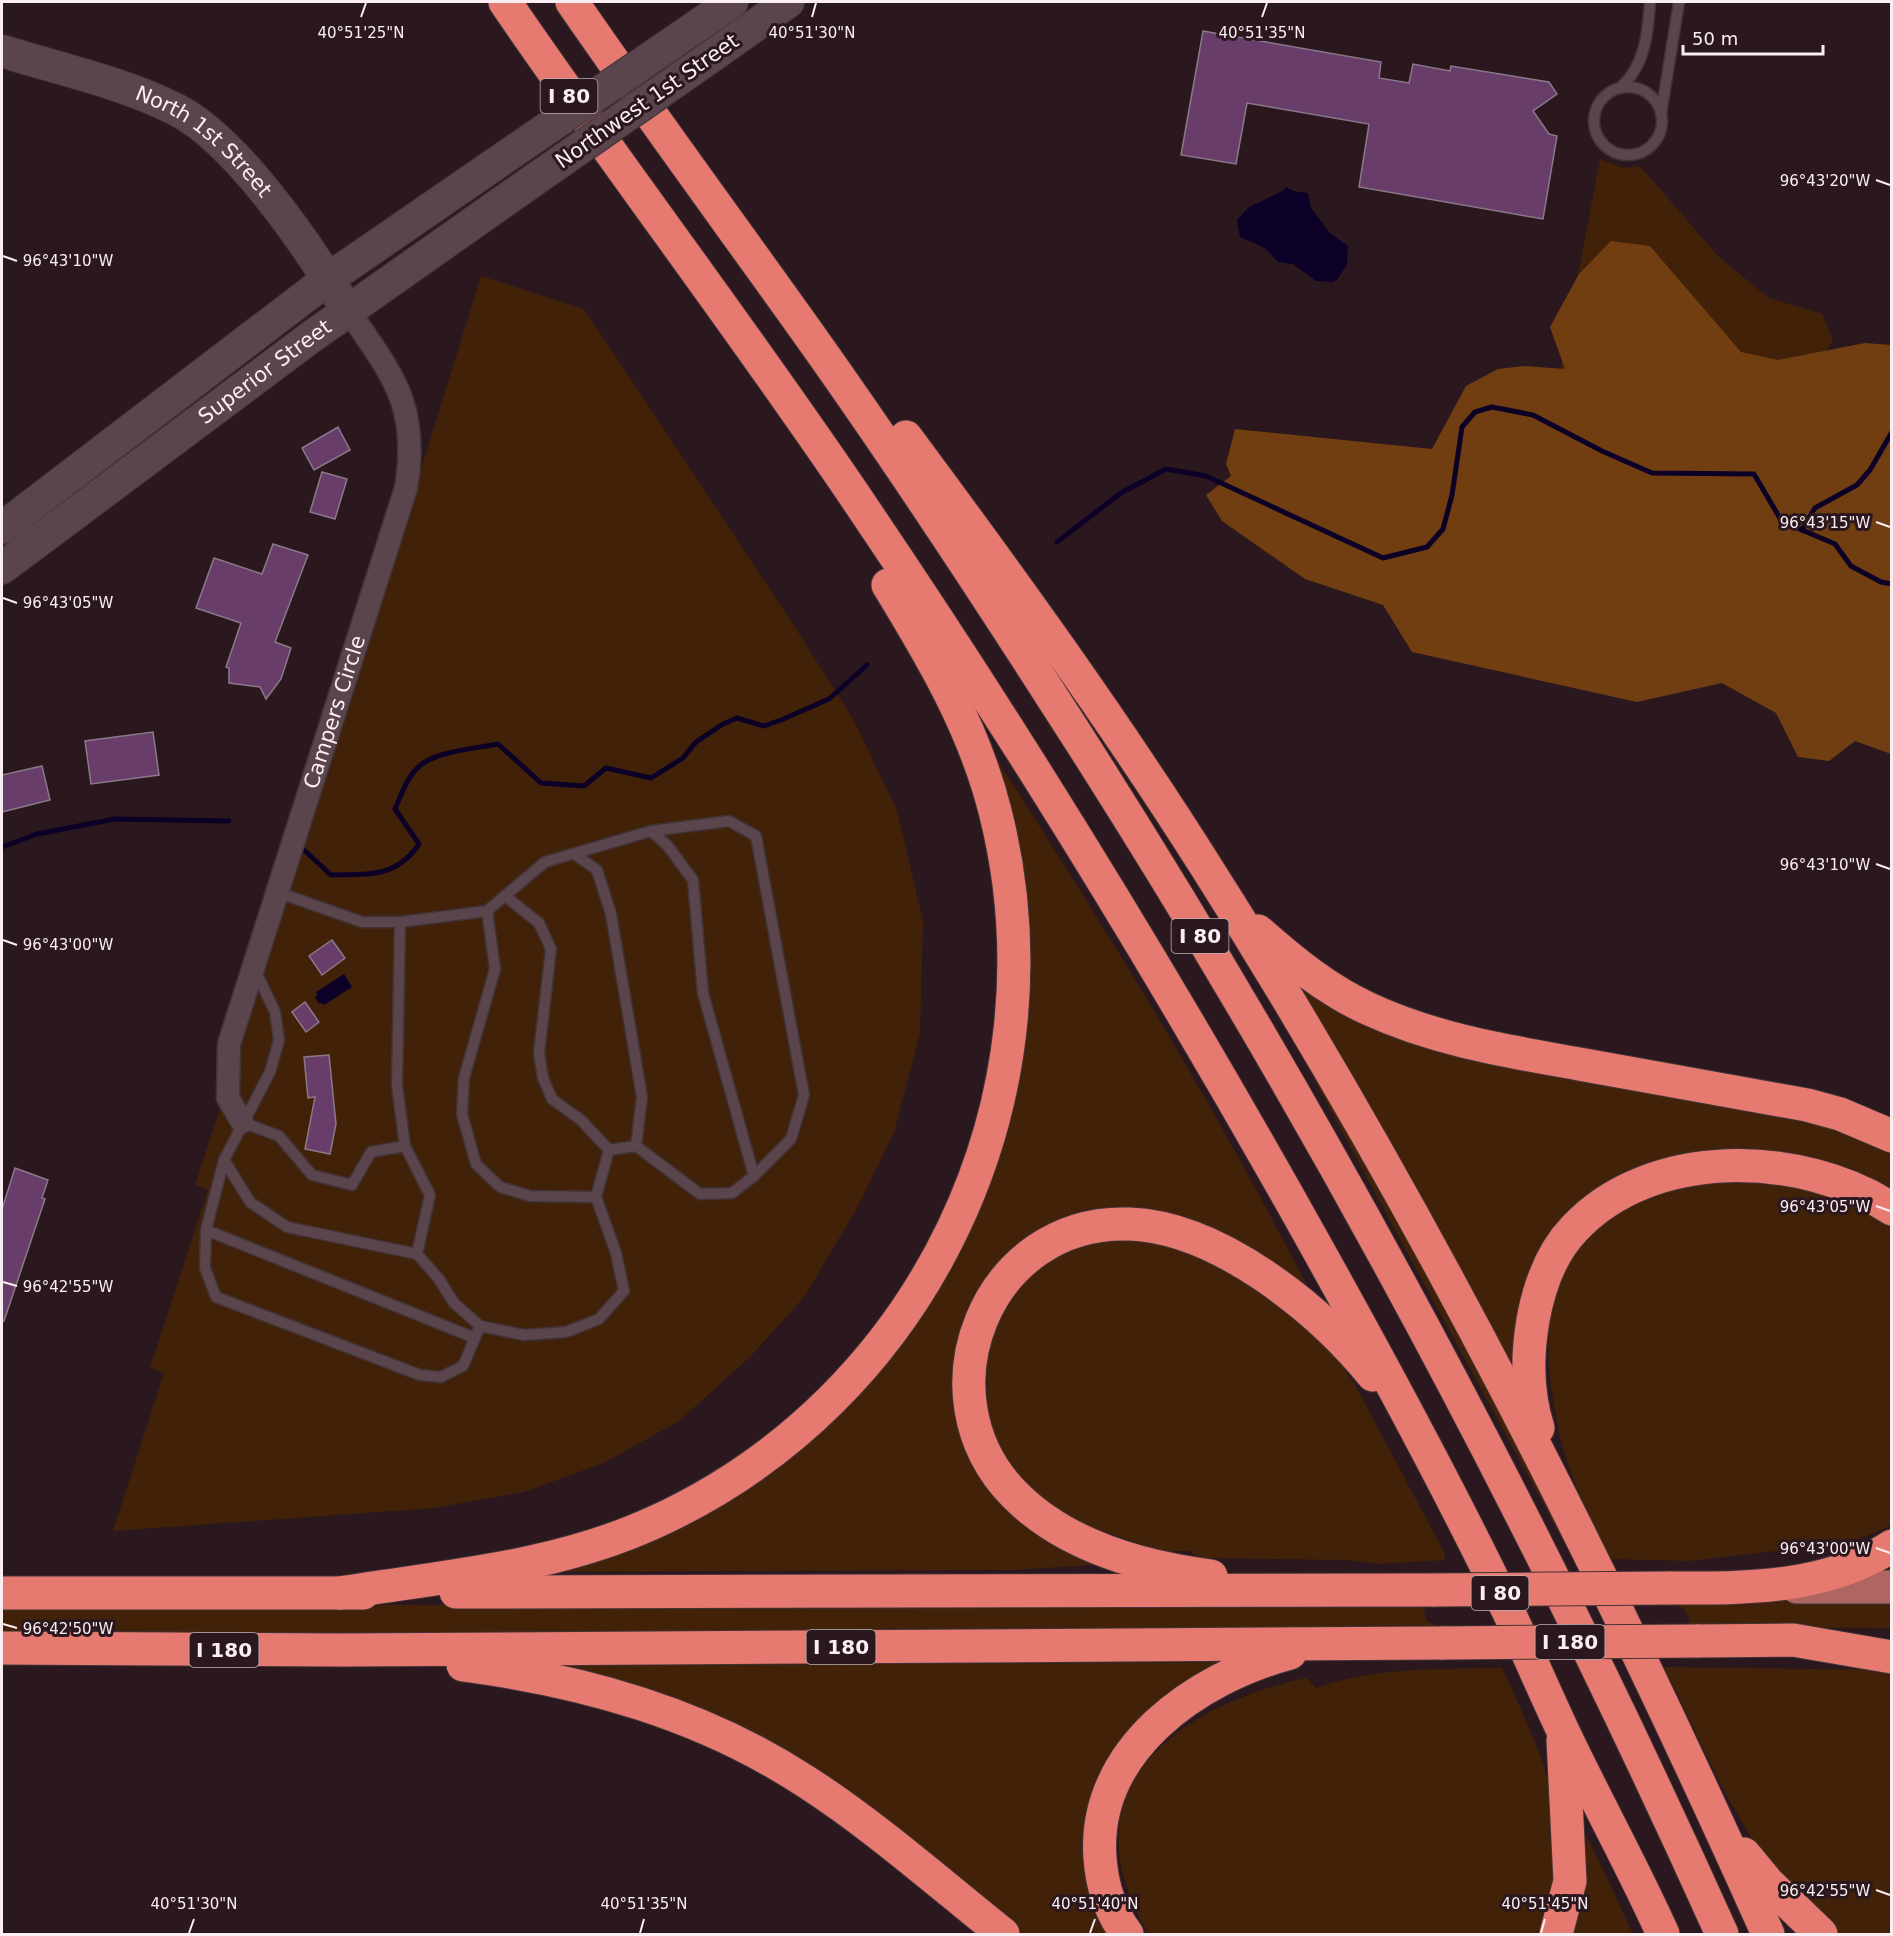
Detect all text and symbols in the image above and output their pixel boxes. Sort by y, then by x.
scale bar [1683,18,1822,56]
text: 40°51'25"N [317,24,405,42]
text: 40°51'30"N [768,24,856,42]
text: 40°51'35"N [1218,24,1306,42]
text: 50 m [1692,28,1738,49]
street label: Northwest 1st Street [551,29,743,173]
road number: I 80 [540,79,598,113]
street label: North 1st Street [132,81,277,202]
text: 96°43'20"W [1780,172,1870,190]
text: 96°43'10"W [23,252,113,270]
street label: Superior Street [194,315,336,429]
text: 96°43'15"W [1780,514,1870,532]
text: 96°43'05"W [23,594,113,612]
street label: Campers Circle [299,633,370,792]
text: 96°43'10"W [1780,856,1870,874]
road number: I 80 [1172,919,1228,953]
text: 96°43'00"W [23,936,113,954]
text: 96°43'05"W [1780,1198,1870,1216]
text: 96°42'55"W [23,1278,113,1296]
text: 96°43'00"W [1780,1540,1870,1558]
road number: I 80 [1472,1576,1528,1610]
text: 96°42'50"W [23,1620,113,1638]
road number: I 180 [1536,1625,1604,1659]
road number: I 180 [806,1630,876,1664]
road number: I 180 [190,1633,258,1667]
text: 96°42'55"W [1780,1882,1870,1900]
text: 40°51'30"N [150,1895,238,1913]
text: 40°51'35"N [600,1895,688,1913]
text: 40°51'40"N [1051,1895,1139,1913]
text: 40°51'45"N [1501,1895,1589,1913]

